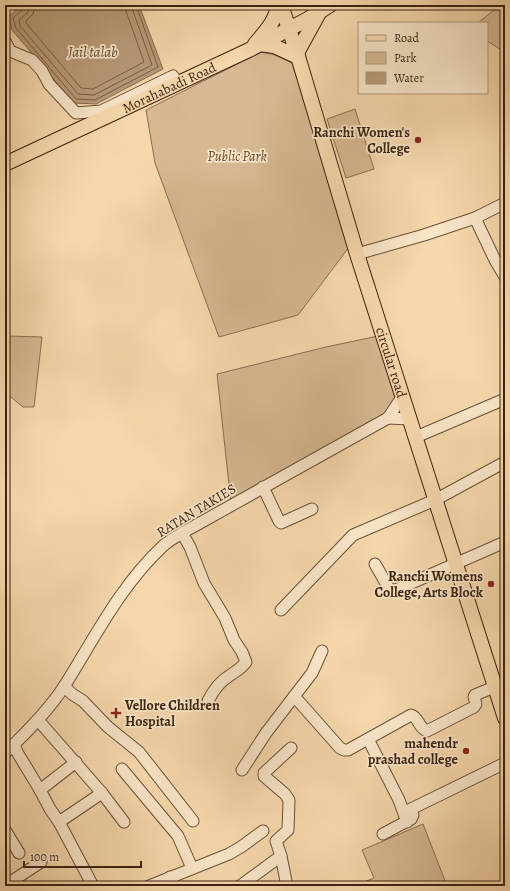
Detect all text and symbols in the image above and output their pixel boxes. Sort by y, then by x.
legend [358,22,488,94]
text: Road [394,30,420,46]
water label: Jail talab [67,42,118,62]
text: Park [394,50,417,66]
street label: Morahabadi Road [119,58,220,118]
text: Water [393,70,424,86]
place label: Ranchi Women's College [313,123,411,158]
marker: Ranchi Women's College [413,135,423,145]
park label: Public Park [207,147,267,166]
street label: circular road [371,325,411,401]
street label: RATAN TAKIES [153,479,240,542]
place label: Ranchi Womens College, Arts Block [375,567,484,602]
marker: Ranchi Womens College, Arts Block [486,579,496,589]
place label: Vellore Children Hospital [124,696,220,731]
marker: Vellore Children Hospital [110,707,122,719]
place label: mahendr prashad college [368,734,459,769]
marker: mahendr prashad college [461,746,471,756]
scale bar [24,843,141,869]
text: 100 m [30,849,59,865]

